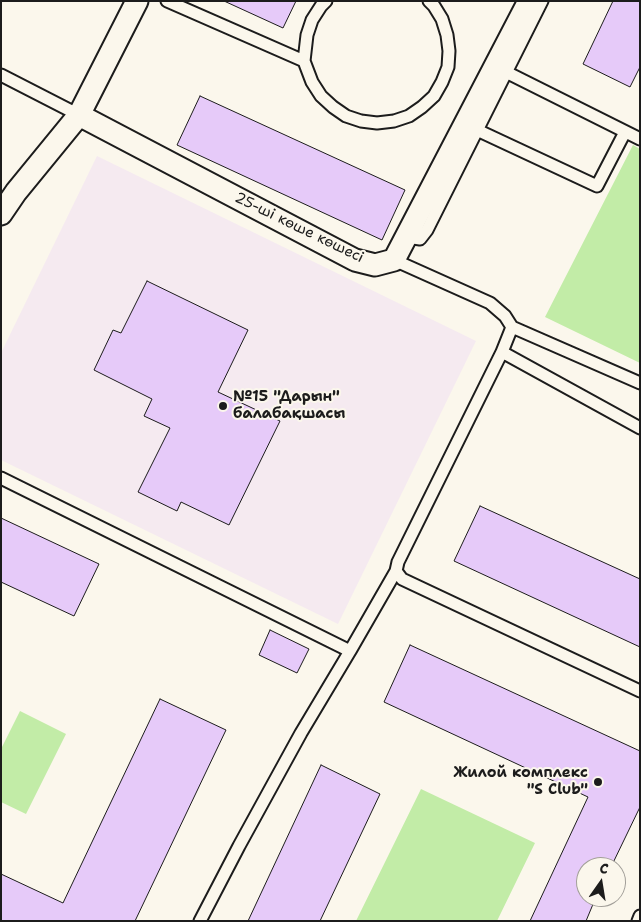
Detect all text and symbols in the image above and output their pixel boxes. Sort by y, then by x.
street label: 25-ші көше көшесі [231,189,367,267]
place label: №15 "Дарын" балабақшасы [233,388,345,423]
marker: №15 "Дарын" балабақшасы [217,400,229,412]
place label: Жилой комплекс "S Club" [454,764,588,799]
marker: Жилой комплекс "S Club" [592,776,604,788]
north arrow [576,857,626,907]
text: С [598,859,610,878]

